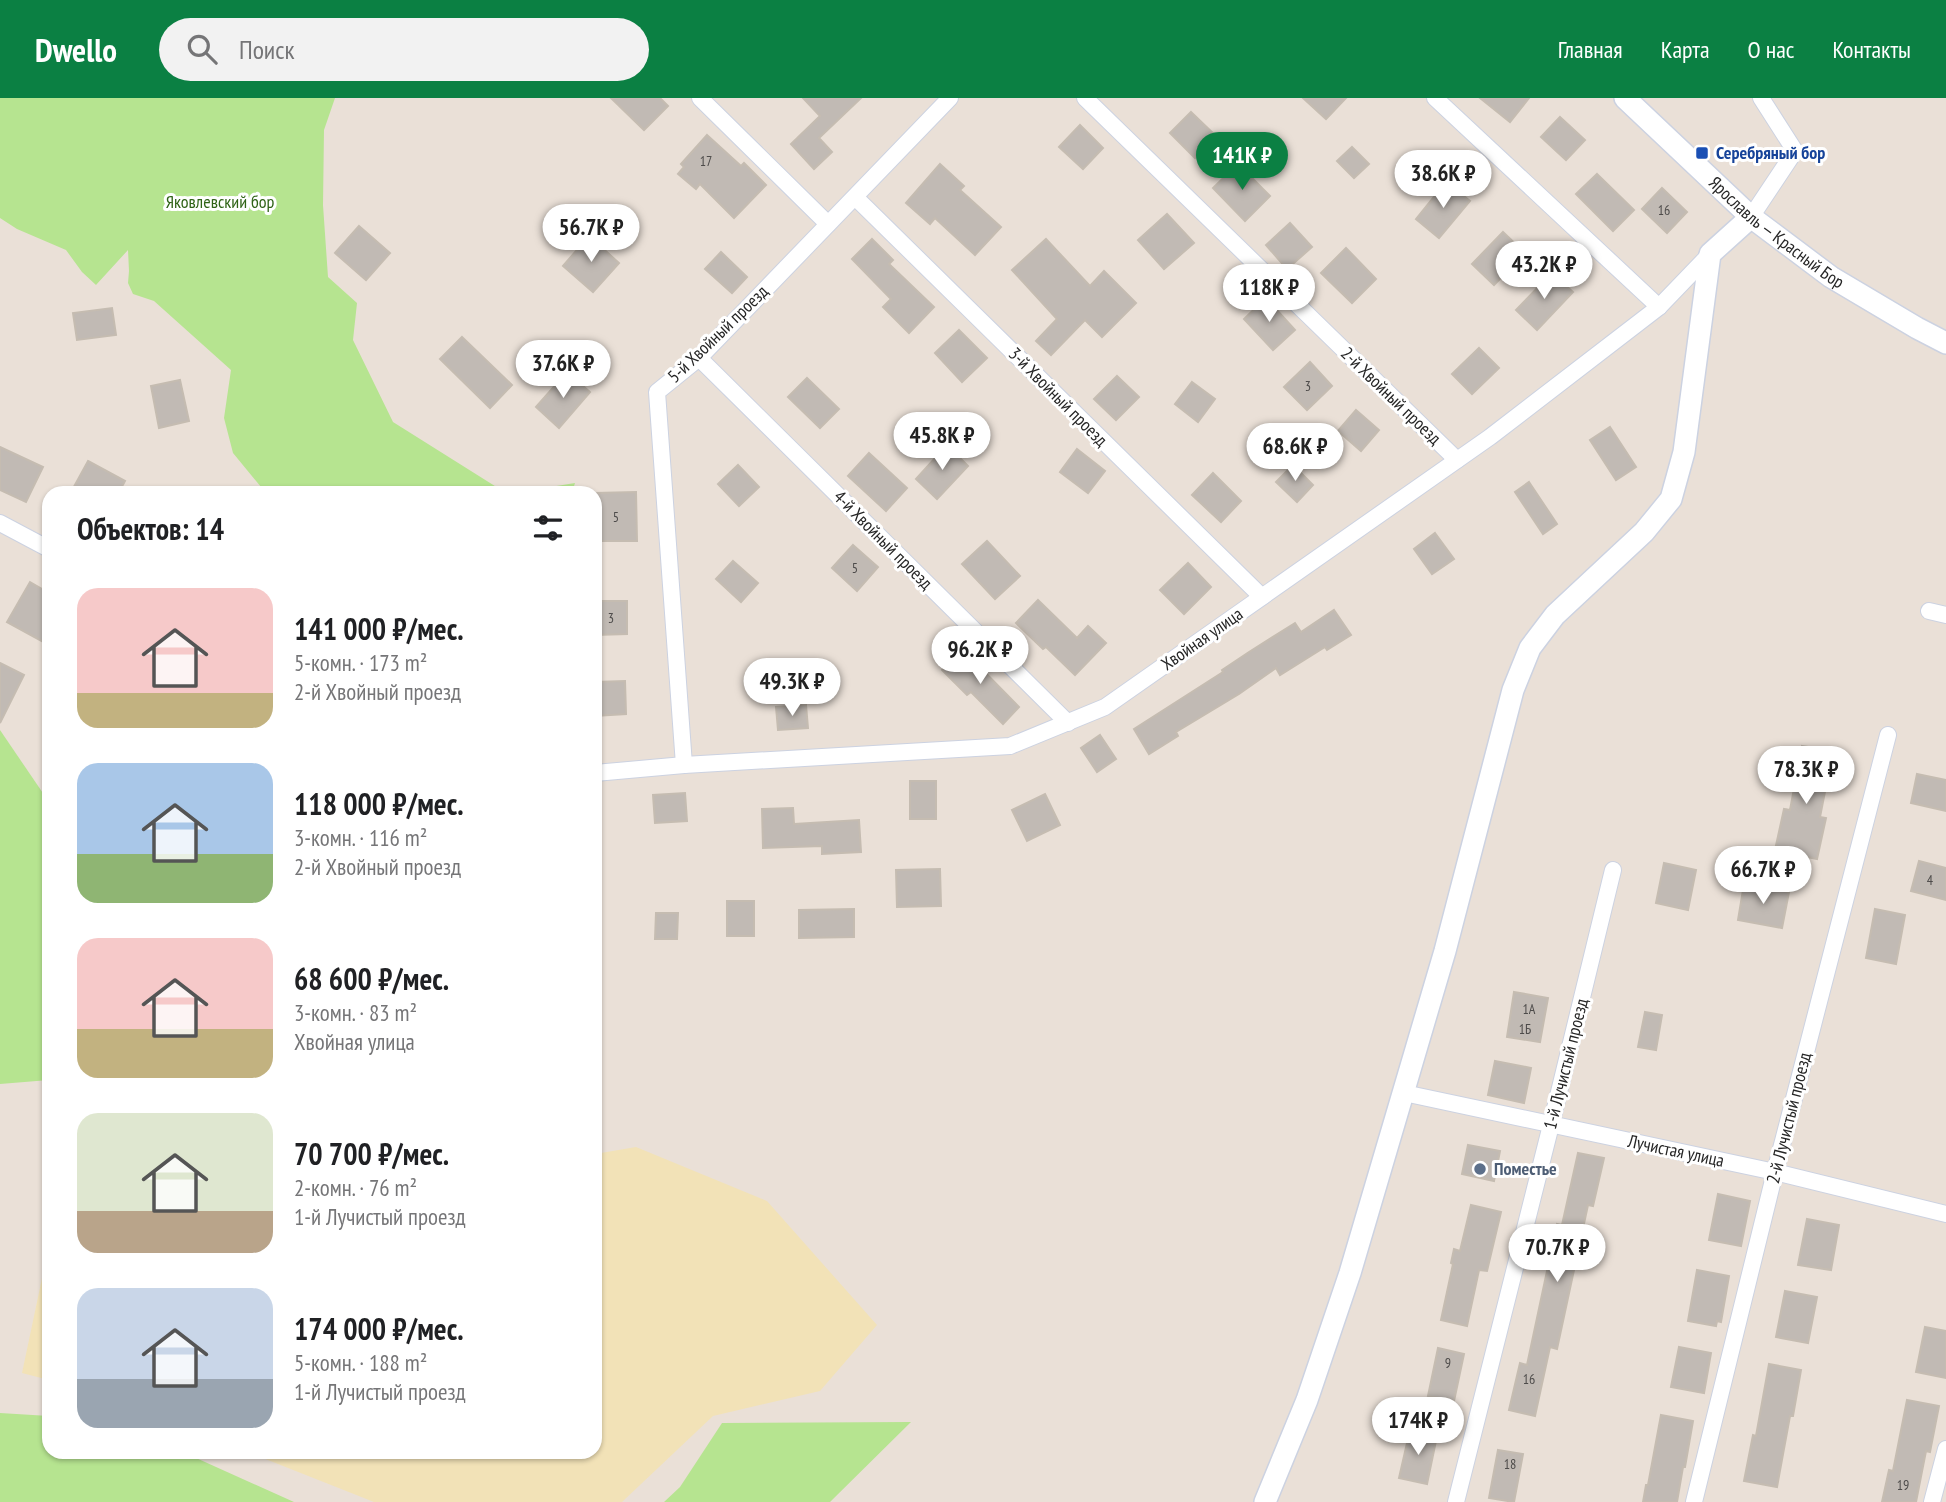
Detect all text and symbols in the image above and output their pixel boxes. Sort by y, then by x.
search box [159,18,649,81]
text: Dwello [35,28,117,71]
icon: search [183,30,221,68]
text: Поиск [239,33,295,66]
text: Главная [1558,34,1623,65]
text: Карта [1661,34,1710,65]
text: О нас [1748,34,1794,65]
text: Контакты [1832,34,1911,65]
pin: 141K ₽ [1185,132,1299,192]
text: 141K ₽ [1212,140,1272,169]
place label: Серебряный бор [1716,141,1825,164]
marker: Серебряный бор [1694,145,1710,161]
pin: 38.6K ₽ [1378,150,1508,210]
house number: 17 [700,152,712,170]
text: 38.6K ₽ [1411,158,1475,187]
street label: Ярославль — Красный Бор [1704,171,1849,293]
park label: Яковлевский бор [166,190,274,213]
house number: 16 [1658,201,1670,219]
pin: 56.7K ₽ [526,204,656,264]
text: 56.7K ₽ [559,212,623,241]
pin: 43.2K ₽ [1479,242,1609,301]
text: 43.2K ₽ [1512,249,1576,278]
pin: 118K ₽ [1212,264,1326,324]
text: 118K ₽ [1239,272,1299,301]
street label: 5-й Хвойный проезд [663,280,773,387]
pin: 37.6K ₽ [498,341,628,400]
street label: 3-й Хвойный проезд [1004,342,1113,451]
street label: 2-й Хвойный проезд [1336,342,1446,449]
text: 37.6K ₽ [532,348,594,377]
house number: 3 [1305,377,1311,395]
pin: 45.8K ₽ [877,412,1007,472]
text: 45.8K ₽ [910,420,974,449]
pin: 68.6K ₽ [1230,424,1360,483]
text: 68.6K ₽ [1263,431,1327,460]
street label: 4-й Хвойный проезд [829,485,938,594]
house number: 5 [613,508,619,526]
text: Объектов: 14 [77,509,224,548]
icon: filters [529,509,567,547]
house number: 5 [852,559,858,577]
street label: Хвойная улица [1156,602,1247,675]
text: 141 000 ₽/мес. [294,609,464,648]
house number: 3 [608,609,614,627]
icon: home [133,616,217,700]
pin: 96.2K ₽ [915,626,1045,686]
text: 96.2K ₽ [948,634,1012,663]
text: 5-комн. · 173 m² [294,648,427,677]
pin: 49.3K ₽ [727,658,857,718]
text: 49.3K ₽ [760,666,824,695]
text: 2-й Хвойный проезд [294,677,461,706]
pin: 78.3K ₽ [1741,746,1871,806]
text: 78.3K ₽ [1774,754,1838,783]
text: 118 000 ₽/мес. [294,784,464,823]
icon: home [133,791,217,875]
text: 3-комн. · 116 m² [294,823,427,852]
pin: 66.7K ₽ [1698,846,1828,906]
text: 2-й Хвойный проезд [294,852,461,881]
text: 66.7K ₽ [1731,854,1795,883]
house number: 4 [1927,871,1934,889]
text: 68 600 ₽/мес. [294,959,449,998]
icon: home [133,966,217,1050]
street label: 1-й Лучистый проезд [1538,996,1593,1132]
text: 3-комн. · 83 m² [294,998,417,1027]
house number: 1А [1523,1000,1536,1018]
house number: 1Б [1519,1020,1531,1038]
text: Хвойная улица [294,1027,415,1056]
street label: 2-й Лучистый проезд [1761,1050,1816,1186]
street label: Лучистая улица [1625,1129,1726,1172]
text: 70 700 ₽/мес. [294,1134,449,1173]
icon: home [133,1141,217,1225]
place label: Поместье [1494,1157,1557,1180]
marker: Поместье [1472,1161,1488,1177]
text: 2-комн. · 76 m² [294,1173,417,1202]
text: 1-й Лучистый проезд [294,1202,466,1231]
pin: 70.7K ₽ [1492,1224,1622,1284]
text: 70.7K ₽ [1525,1232,1589,1261]
text: 174 000 ₽/мес. [294,1309,464,1348]
icon: home [133,1316,217,1400]
text: 5-комн. · 188 m² [294,1348,427,1377]
house number: 9 [1445,1354,1451,1372]
house number: 16 [1523,1370,1535,1388]
text: 1-й Лучистый проезд [294,1377,466,1406]
pin: 174K ₽ [1361,1398,1475,1457]
text: 174K ₽ [1388,1405,1448,1434]
house number: 18 [1504,1455,1516,1473]
house number: 19 [1897,1476,1909,1494]

